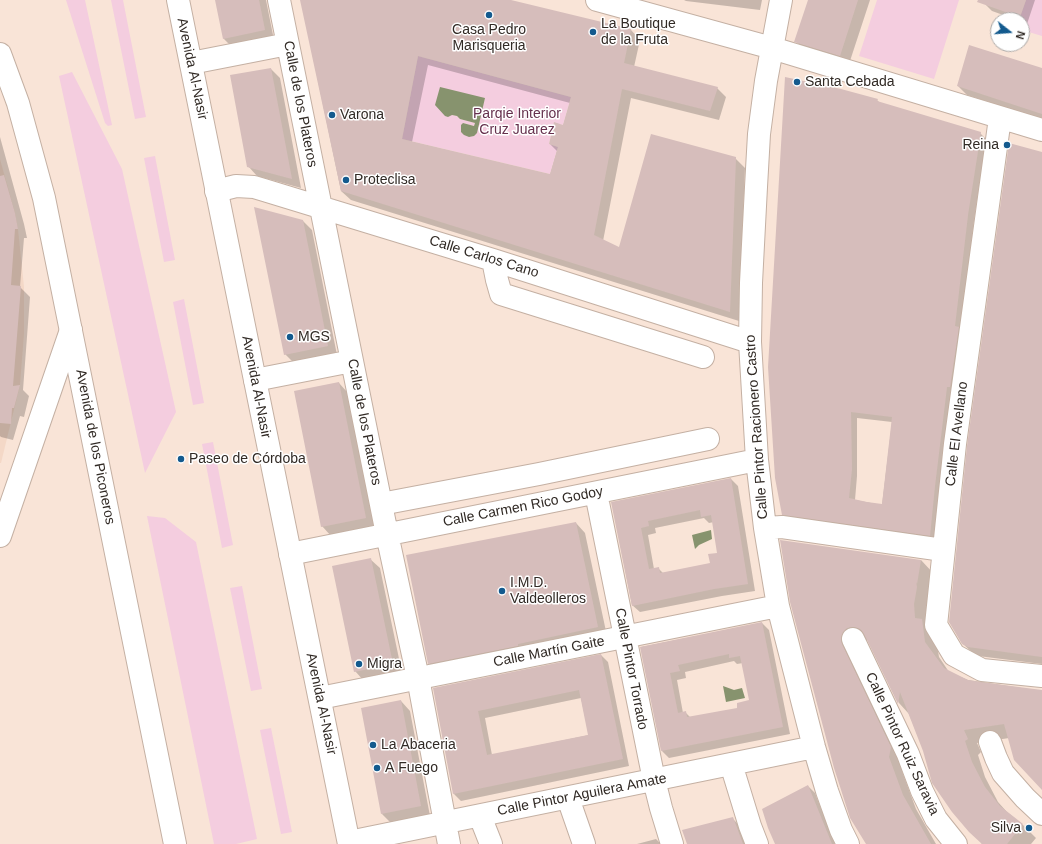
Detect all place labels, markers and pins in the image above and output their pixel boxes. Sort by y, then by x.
marker: Casa Pedro Marisqueria [484,10,494,20]
place label: La Boutique de la Fruta [601,16,676,48]
place label: Casa Pedro Marisqueria [452,22,526,54]
marker: La Boutique de la Fruta [588,27,598,37]
place label: Santa Cebada [805,74,895,90]
marker: Santa Cebada [792,77,802,87]
place label: Varona [340,107,384,123]
marker: Varona [327,110,337,120]
place label: Reina [962,137,999,153]
marker: Reina [1002,140,1012,150]
place label: Proteclisa [354,172,415,188]
marker: Proteclisa [341,175,351,185]
place label: MGS [298,329,330,345]
marker: MGS [285,332,295,342]
place label: Paseo de Córdoba [189,451,306,467]
marker: Paseo de Córdoba [176,454,186,464]
place label: I.M.D. Valdeolleros [510,575,586,608]
marker: I.M.D. Valdeolleros [497,586,507,596]
place label: Migra [367,656,402,672]
marker: Migra [354,659,364,669]
place label: La Abaceria [381,737,456,753]
marker: La Abaceria [368,740,378,750]
place label: A Fuego [385,760,438,776]
marker: A Fuego [372,763,382,773]
place label: Silva [991,820,1021,836]
marker: Silva [1024,823,1034,833]

